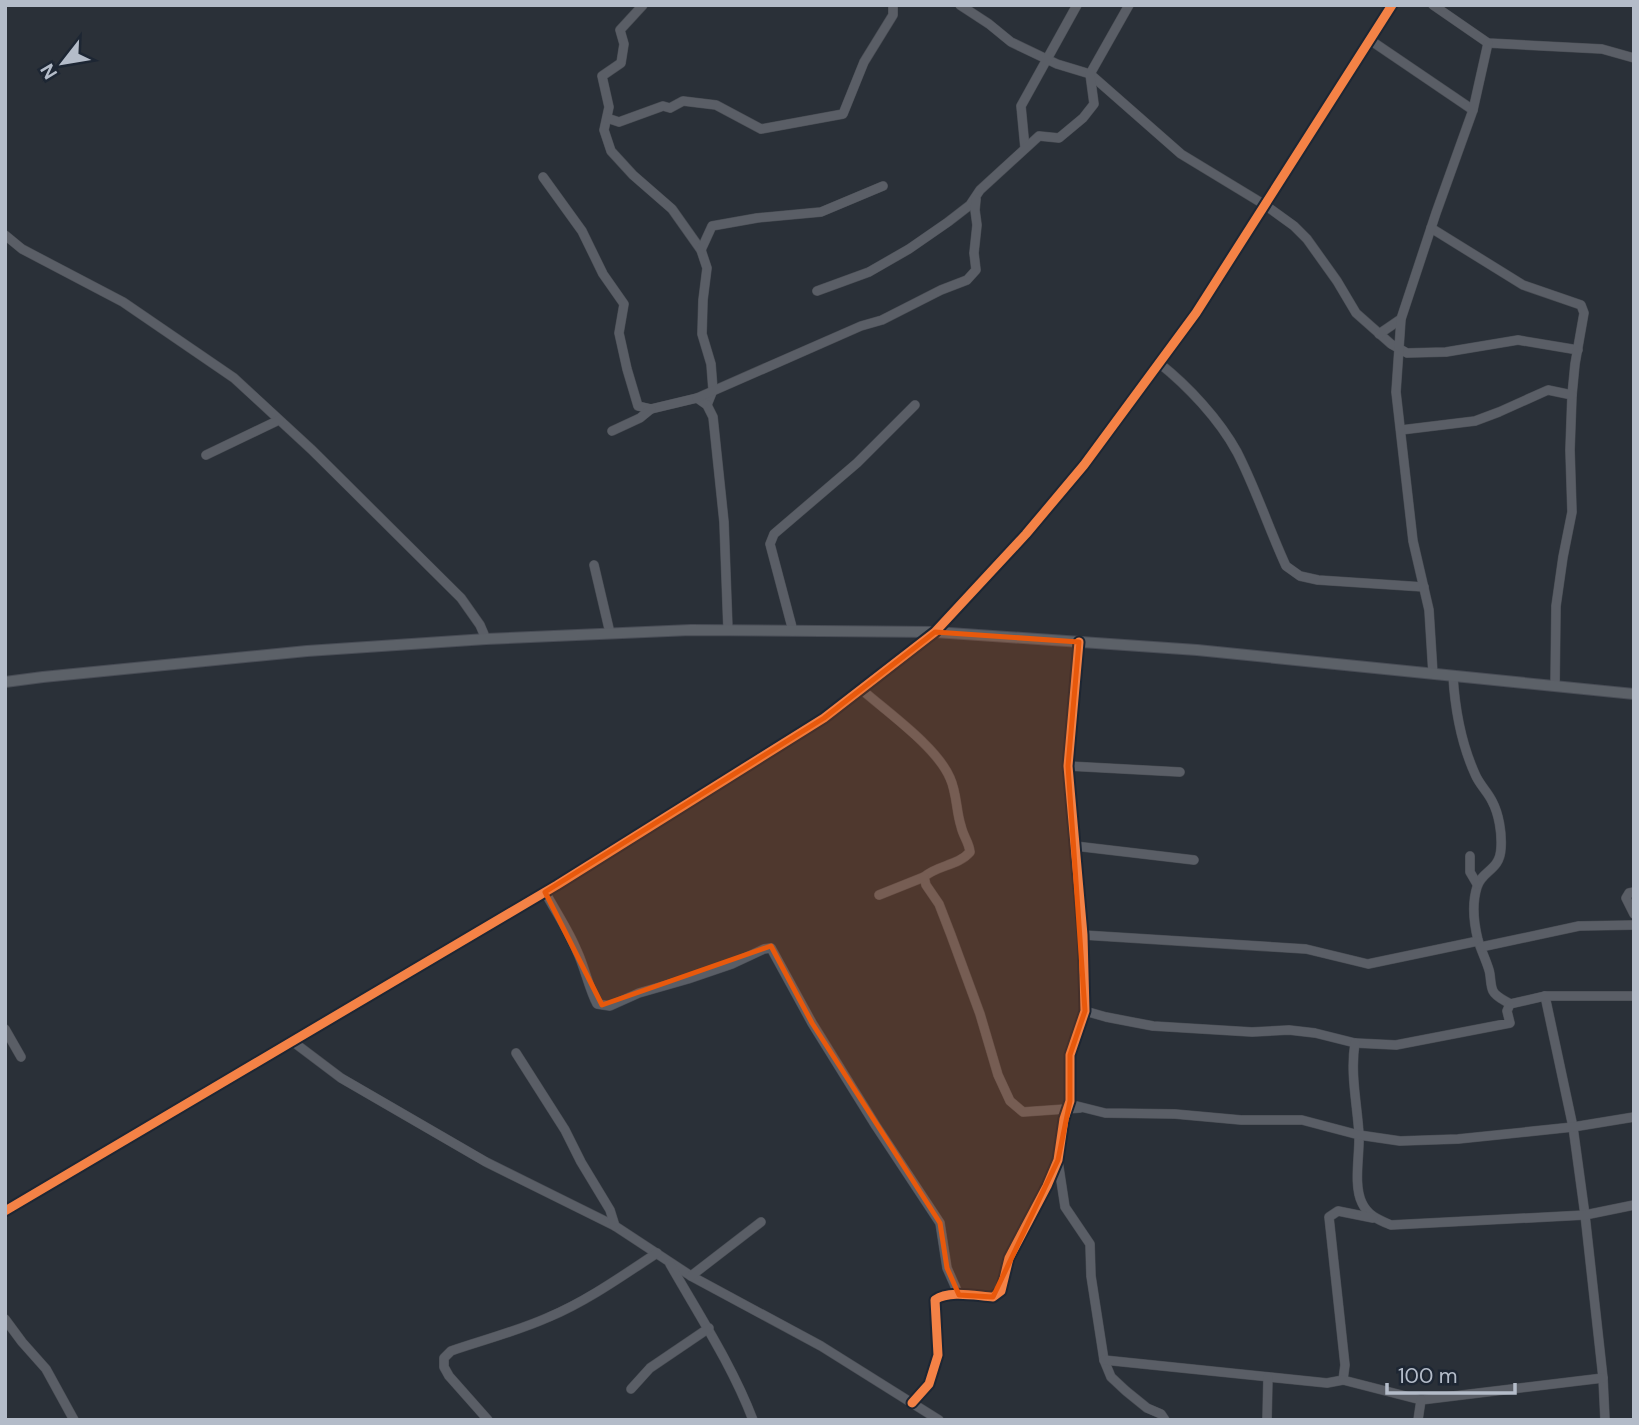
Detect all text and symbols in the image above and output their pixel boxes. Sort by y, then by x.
north arrow [28,28,98,98]
text: N [35,59,63,84]
scale bar [1387,1352,1515,1396]
text: 100 m [1398,1362,1458,1390]

